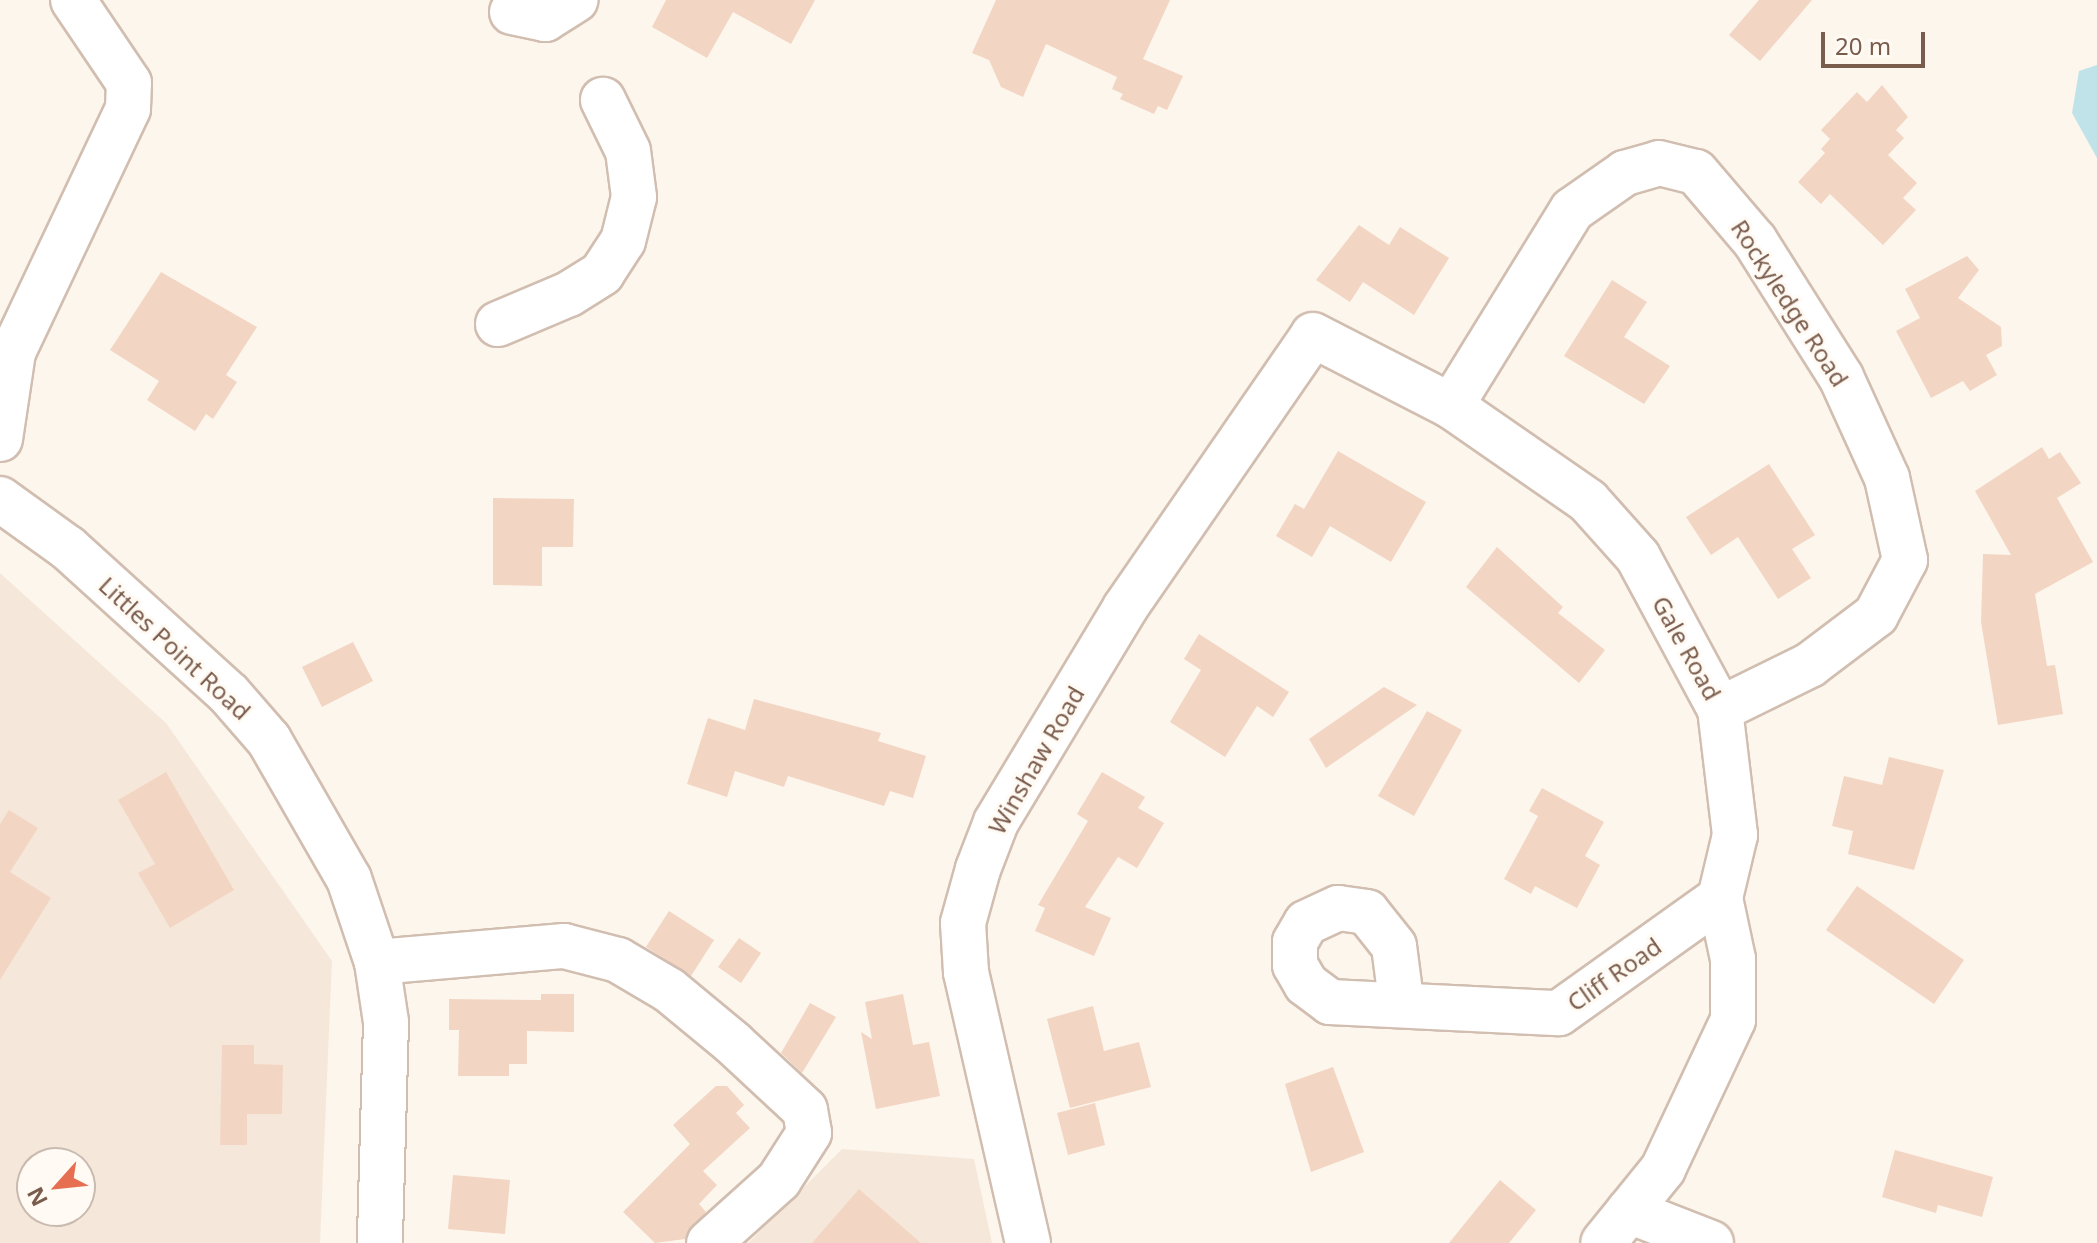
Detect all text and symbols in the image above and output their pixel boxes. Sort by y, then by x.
scale bar [1825,16,1929,66]
text: 20 m [1835,29,1891,62]
street label: Rockyledge Road [1725,214,1855,392]
street label: Littles Point Road [93,571,257,725]
street label: Gale Road [1647,591,1727,705]
street label: Winshaw Road [982,681,1090,839]
street label: Cliff Road [1562,931,1666,1017]
north arrow [16,1147,96,1227]
text: N [19,1182,54,1212]

